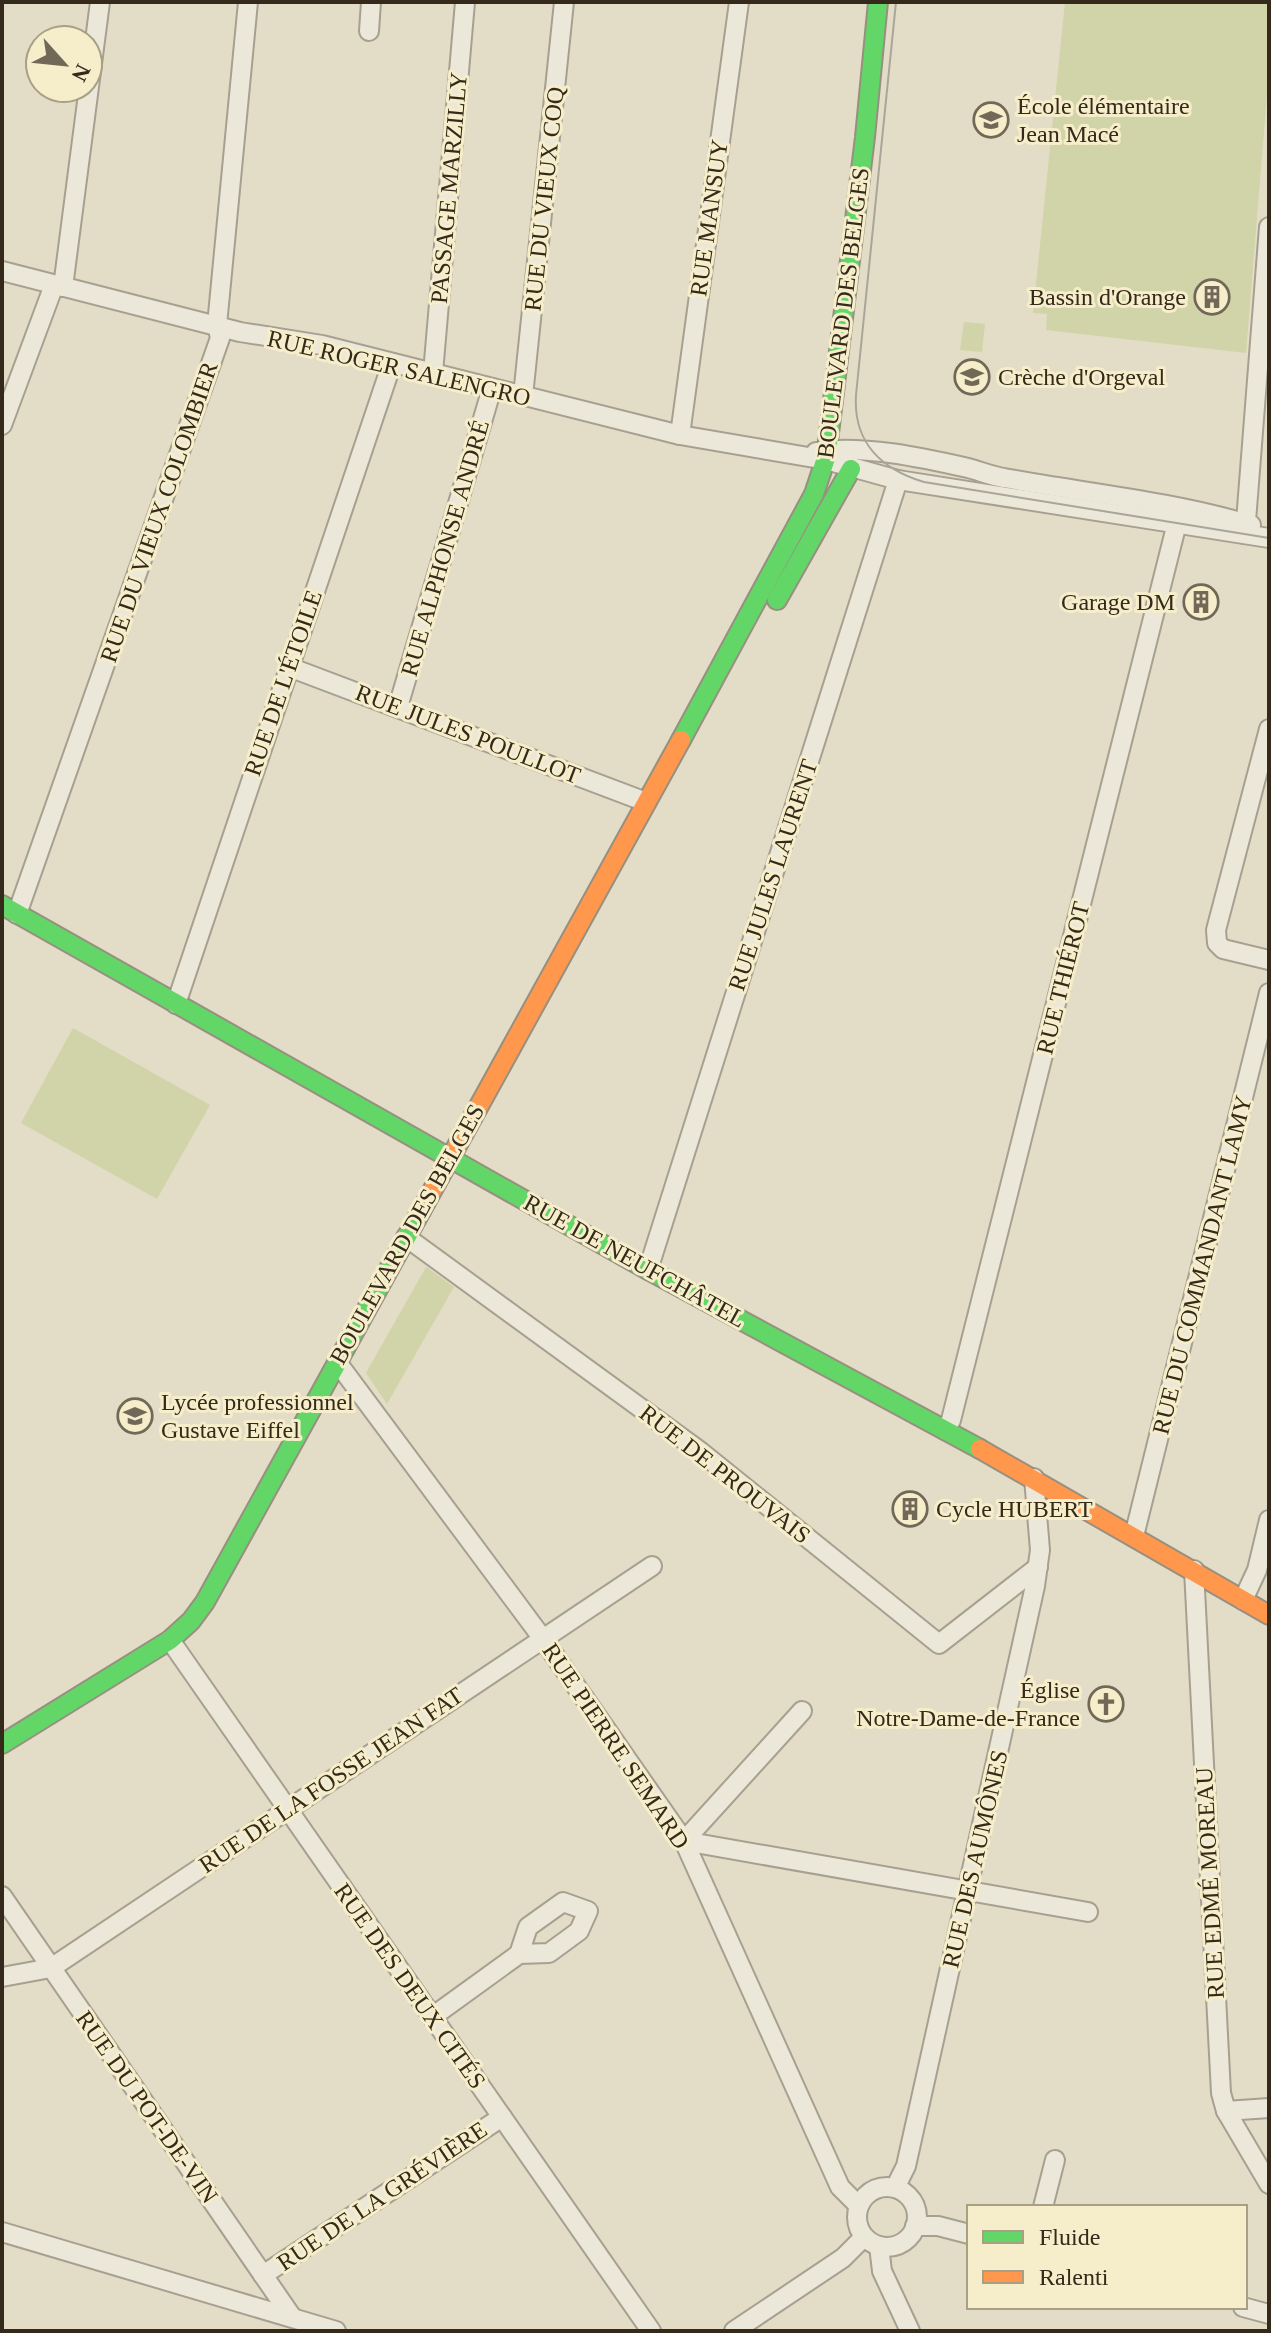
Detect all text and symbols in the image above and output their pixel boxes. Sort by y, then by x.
north arrow [24,24,104,104]
text: N [67,60,96,86]
street label: PASSAGE MARZILLY [426,71,472,305]
street label: RUE DU VIEUX COQ [519,85,569,313]
place label: École élémentaire Jean Macé [1017,93,1190,147]
school or university icon: École élémentaire Jean Macé [972,101,1010,139]
street label: RUE MANSUY [685,138,733,298]
street label: BOULEVARD DES BELGES [812,166,874,460]
building icon: Bassin d'Orange [1193,278,1231,316]
place label: Bassin d'Orange [1029,284,1186,310]
street label: RUE ROGER SALENGRO [265,325,533,411]
street label: RUE DU VIEUX COLOMBIER [95,358,223,666]
school or university icon: Crèche d'Orgeval [953,358,991,396]
place label: Crèche d'Orgeval [998,364,1165,390]
street label: RUE ALPHONSE ANDRÉ [396,417,494,679]
building icon: Garage DM [1182,583,1220,621]
street label: RUE DE L'ÉTOILE [239,587,327,779]
place label: Garage DM [1061,589,1175,615]
street label: RUE JULES POULLOT [352,679,584,789]
street label: RUE JULES LAURENT [723,756,823,994]
street label: RUE THIÉROT [1031,899,1095,1057]
street label: RUE DU COMMANDANT LAMY [1147,1093,1257,1437]
street label: BOULEVARD DES BELGES [325,1100,489,1368]
street label: RUE DE NEUFCHÂTEL [520,1189,750,1333]
place label: Lycée professionnel Gustave Eiffel [161,1389,354,1443]
school or university icon: Lycée professionnel Gustave Eiffel [116,1397,154,1435]
street label: RUE DE PROUVAIS [635,1399,815,1549]
building icon: Cycle HUBERT [891,1490,929,1528]
place label: Cycle HUBERT [936,1496,1093,1522]
street label: RUE PIERRE SEMARD [537,1638,695,1854]
place label: Église Notre-Dame-de-France [856,1677,1080,1731]
street label: RUE DE LA FOSSE JEAN FAT [194,1682,468,1878]
church icon: Église Notre-Dame-de-France [1087,1685,1125,1723]
street label: RUE DES AUMÔNES [937,1748,1013,1970]
street label: RUE EDMÉ MOREAU [1191,1766,1229,2000]
street label: RUE DES DEUX CITÉS [329,1878,491,2094]
street label: RUE DU POT-DE-VIN [71,2006,223,2208]
street label: RUE DE LA GRÉVIÈRE [272,2116,492,2276]
legend [967,2205,1247,2309]
text: Fluide [1039,2224,1100,2250]
text: Ralenti [1039,2264,1109,2290]

